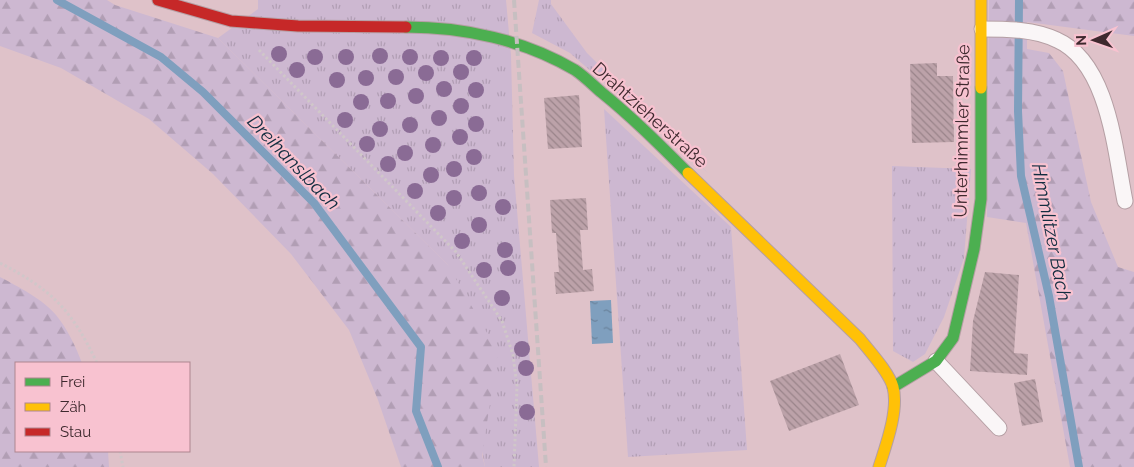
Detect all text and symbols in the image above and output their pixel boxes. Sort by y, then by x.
north arrow [1069,15,1119,65]
text: N [1073,35,1089,46]
street label: Unterhimmler Straße [949,44,974,218]
street label: Drahtzieherstraße [589,58,712,172]
water label: Dreihanslbach [243,110,345,214]
water label: Himmlitzer Bach [1028,161,1076,303]
legend [15,362,190,452]
text: Frei [60,373,85,391]
text: Zäh [60,398,86,416]
text: Stau [60,423,91,441]

